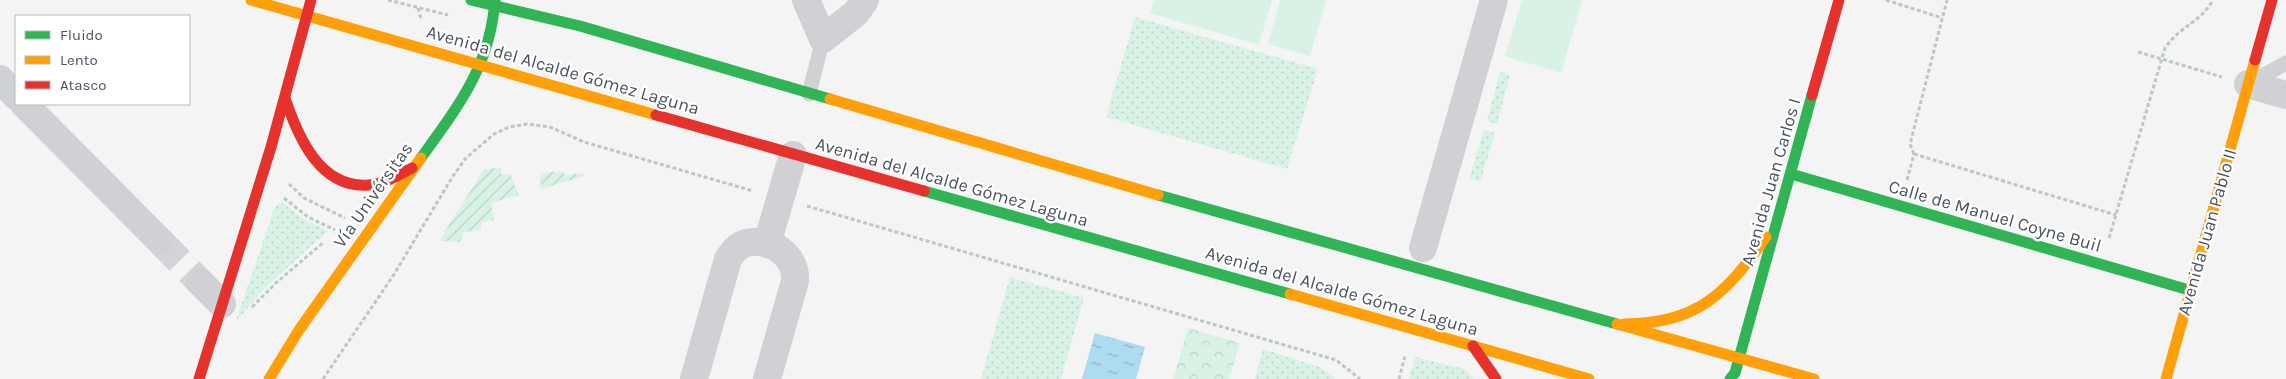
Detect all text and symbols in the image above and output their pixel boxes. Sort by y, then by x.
legend [15,15,190,105]
street label: Avenida del Alcalde Gómez Laguna [424,20,702,120]
text: Fluido [60,26,103,44]
text: Lento [60,51,98,69]
text: Atasco [60,76,106,94]
street label: Avenida Juan Carlos I [1736,96,1806,268]
street label: Avenida del Alcalde Gómez Laguna [813,132,1091,232]
street label: Vía Univérsitas [329,138,417,252]
street label: Avenida Juan Pablo II [2173,146,2241,318]
street label: Calle de Manuel Coyne Buil [1886,175,2104,257]
street label: Avenida del Alcalde Gómez Laguna [1203,241,1481,341]

